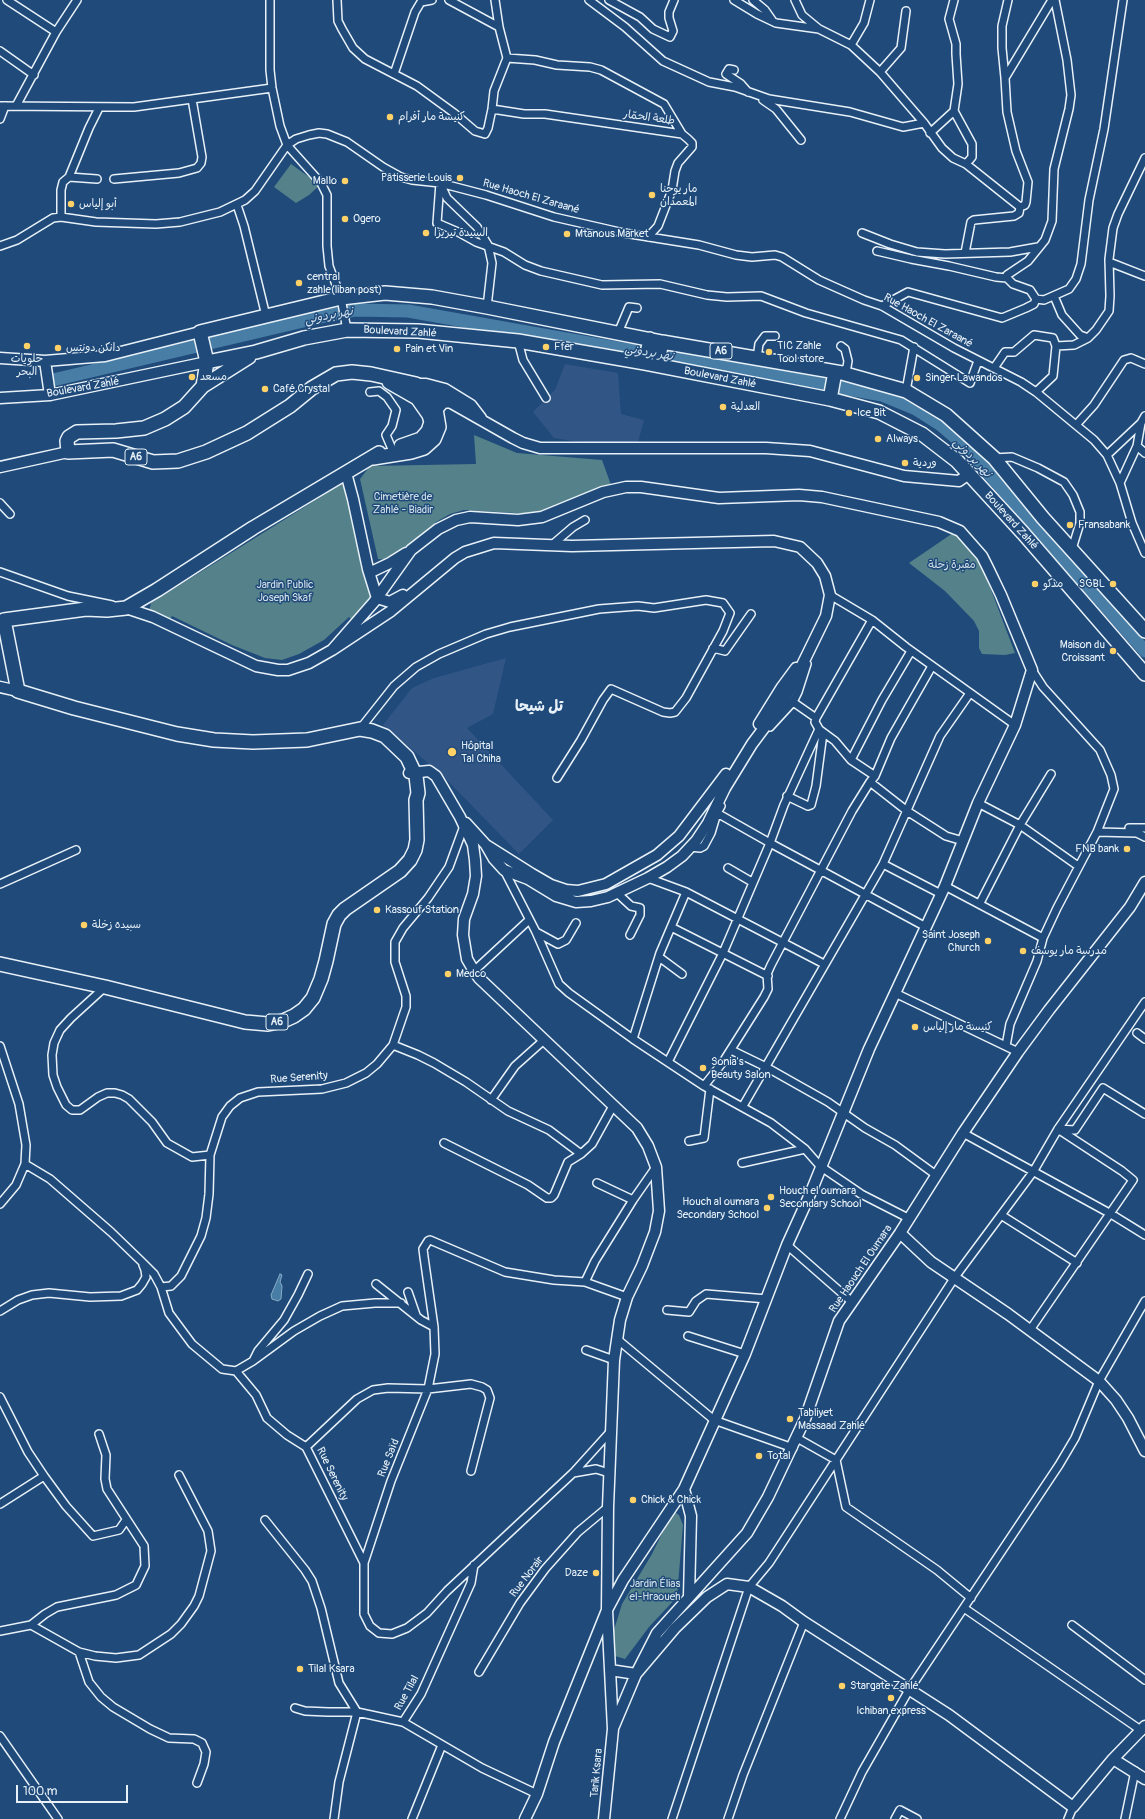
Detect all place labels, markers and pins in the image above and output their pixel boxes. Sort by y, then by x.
place label: كنيسة مار أفرام [398,110,465,124]
marker: كنيسة مار أفرام [385,112,395,122]
place label: Pâtisserie Louis [381,171,452,185]
marker: Pâtisserie Louis [455,173,465,183]
place label: Mallo [313,174,337,188]
marker: Mallo [340,176,350,186]
place label: مار يوحنا المعمدان [660,182,698,208]
marker: مار يوحنا المعمدان [647,190,657,200]
place label: أبو إلياس [79,197,117,211]
marker: أبو إلياس [66,199,76,209]
place label: Ogero [353,212,381,226]
marker: Ogero [340,214,350,224]
place label: السيدة تيريزا [434,226,488,240]
place label: Mtanous Market [575,227,649,241]
marker: السيدة تيريزا [421,228,431,238]
marker: Mtanous Market [562,229,572,239]
place label: central zahle(liban post) [307,270,382,296]
marker: central zahle(liban post) [294,278,304,288]
place label: TIC Zahle Tool store [777,339,824,365]
place label: Ffer [554,340,574,354]
marker: حلويات البحر [22,341,32,351]
place label: دانكن دونتس [66,341,121,355]
place label: Pain et Vin [405,342,453,356]
marker: Ffer [541,342,551,352]
marker: دانكن دونتس [53,343,63,353]
marker: Pain et Vin [392,344,402,354]
marker: TIC Zahle Tool store [764,347,774,357]
place label: حلويات البحر [11,352,43,378]
place label: مسعد [200,370,227,384]
place label: Singer Lawandos [925,371,1003,385]
marker: مسعد [187,372,197,382]
marker: Singer Lawandos [912,373,922,383]
place label: Café Crystal [273,382,330,396]
marker: Café Crystal [260,384,270,394]
place label: العدلية [731,400,760,414]
marker: العدلية [718,402,728,412]
place label: Ice Bit [857,406,886,420]
marker: Ice Bit [844,408,854,418]
place label: Always [886,432,918,446]
marker: Always [873,434,883,444]
place label: وردية [913,456,937,470]
marker: وردية [900,458,910,468]
place label: Fransabank [1078,518,1130,532]
marker: Fransabank [1065,520,1075,530]
place label: مدكو [1043,577,1063,591]
place label: SGBL [1079,577,1105,591]
marker: مدكو [1030,579,1040,589]
marker: SGBL [1108,579,1118,589]
place label: Maison du Croissant [1060,638,1105,664]
marker: Maison du Croissant [1108,646,1118,656]
place label: Hôpital Tal Chiha [461,739,501,765]
marker: Hôpital Tal Chiha [446,746,458,758]
place label: FNB bank [1075,842,1119,856]
marker: FNB bank [1122,844,1132,854]
place label: Kassouf Station [385,903,459,917]
marker: Kassouf Station [372,905,382,915]
place label: سبيده زخلة [92,918,141,932]
marker: سبيده زخلة [79,920,89,930]
place label: Saint Joseph Church [922,928,980,954]
marker: Saint Joseph Church [983,936,993,946]
place label: مدرسة مار يوسف [1031,944,1107,958]
marker: مدرسة مار يوسف [1018,946,1028,956]
place label: Medco [456,967,486,981]
marker: Medco [443,969,453,979]
place label: كنيسة مار إلياس [923,1020,992,1034]
marker: كنيسة مار إلياس [910,1022,920,1032]
place label: Sonia's Beauty Salon [711,1055,771,1081]
marker: Sonia's Beauty Salon [698,1063,708,1073]
place label: Houch el oumara Secondary School [779,1184,862,1210]
marker: Houch el oumara Secondary School [766,1192,776,1202]
place label: Houch al oumara Secondary School [676,1195,759,1221]
marker: Houch al oumara Secondary School [762,1203,772,1213]
place label: Tabliyet Massaad Zahlé [798,1406,865,1432]
marker: Tabliyet Massaad Zahlé [785,1414,795,1424]
place label: Total [767,1449,791,1463]
marker: Total [754,1451,764,1461]
place label: Chick & Chick [641,1493,701,1507]
marker: Chick & Chick [628,1495,638,1505]
place label: Daze [565,1566,588,1580]
marker: Daze [591,1568,601,1578]
place label: Tilal Ksara [308,1662,355,1676]
marker: Tilal Ksara [295,1664,305,1674]
place label: Stargate Zahlé [850,1679,919,1693]
marker: Stargate Zahlé [837,1681,847,1691]
marker: Ichiban express [886,1693,896,1703]
place label: Ichiban express [856,1704,926,1718]

